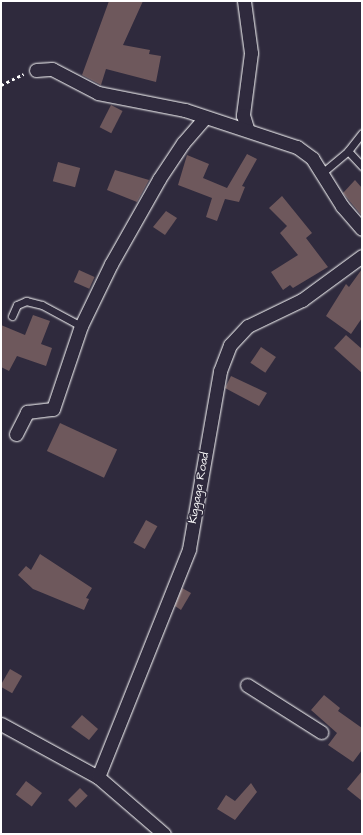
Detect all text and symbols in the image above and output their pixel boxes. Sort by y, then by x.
street label: Kiggaga Road [186,451,212,525]

